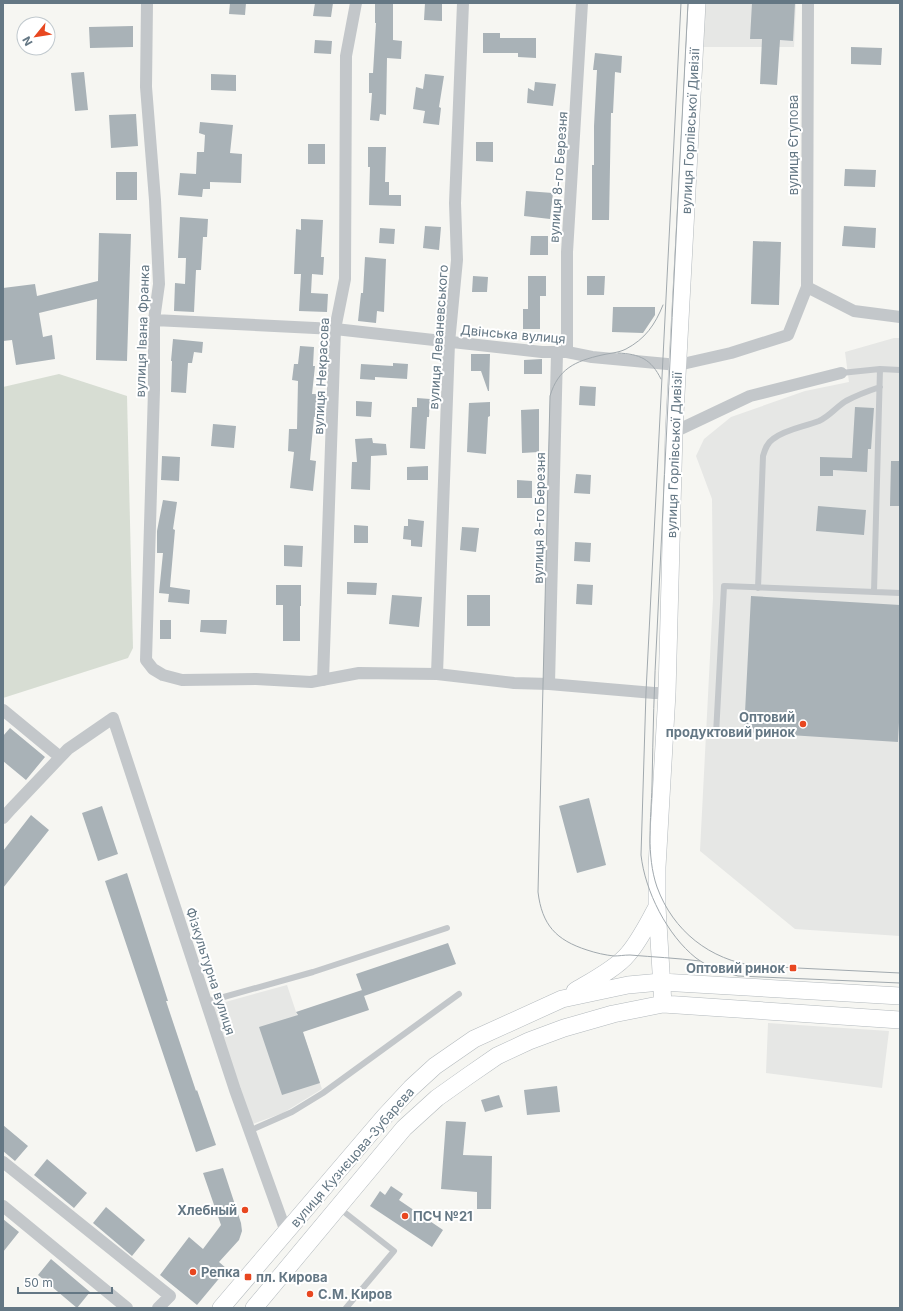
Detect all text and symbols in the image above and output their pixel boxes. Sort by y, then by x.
north arrow [16,16,56,56]
text: N [19,34,35,48]
street label: вулиця Горлівської Дивізії [678,47,702,214]
street label: вулиця Єгупова [785,95,801,195]
street label: вулиця 8-го Березня [545,111,571,243]
street label: вулиця Івана Франка [132,264,152,398]
street label: вулиця Леваневського [425,264,451,410]
street label: вулиця Некрасова [310,317,332,435]
street label: Двінська вулиця [460,321,566,347]
street label: вулиця Горлівської Дивізії [663,371,685,538]
street label: вулиця 8-го Березня [530,452,548,584]
place label: Оптовий продуктовий ринок [666,709,795,740]
marker: Оптовий продуктовий ринок [798,719,808,729]
street label: Фізкультурна вулиця [183,905,239,1037]
place label: Оптовий ринок [686,960,785,976]
marker: Оптовий ринок [788,963,798,973]
street label: вулиця Кузнєцова-Зубарєва [287,1084,417,1230]
place label: Хлебный [177,1202,237,1218]
marker: Хлебный [240,1205,250,1215]
place label: ПСЧ №21 [413,1208,473,1224]
marker: ПСЧ №21 [400,1211,410,1221]
place label: Репка [201,1264,240,1280]
marker: Репка [188,1267,198,1277]
scale bar [18,1269,112,1295]
place label: пл. Кирова [256,1269,328,1285]
marker: пл. Кирова [243,1272,253,1282]
text: 50 m [24,1275,53,1290]
place label: С.М. Киров [318,1286,393,1302]
marker: С.М. Киров [305,1289,315,1299]

